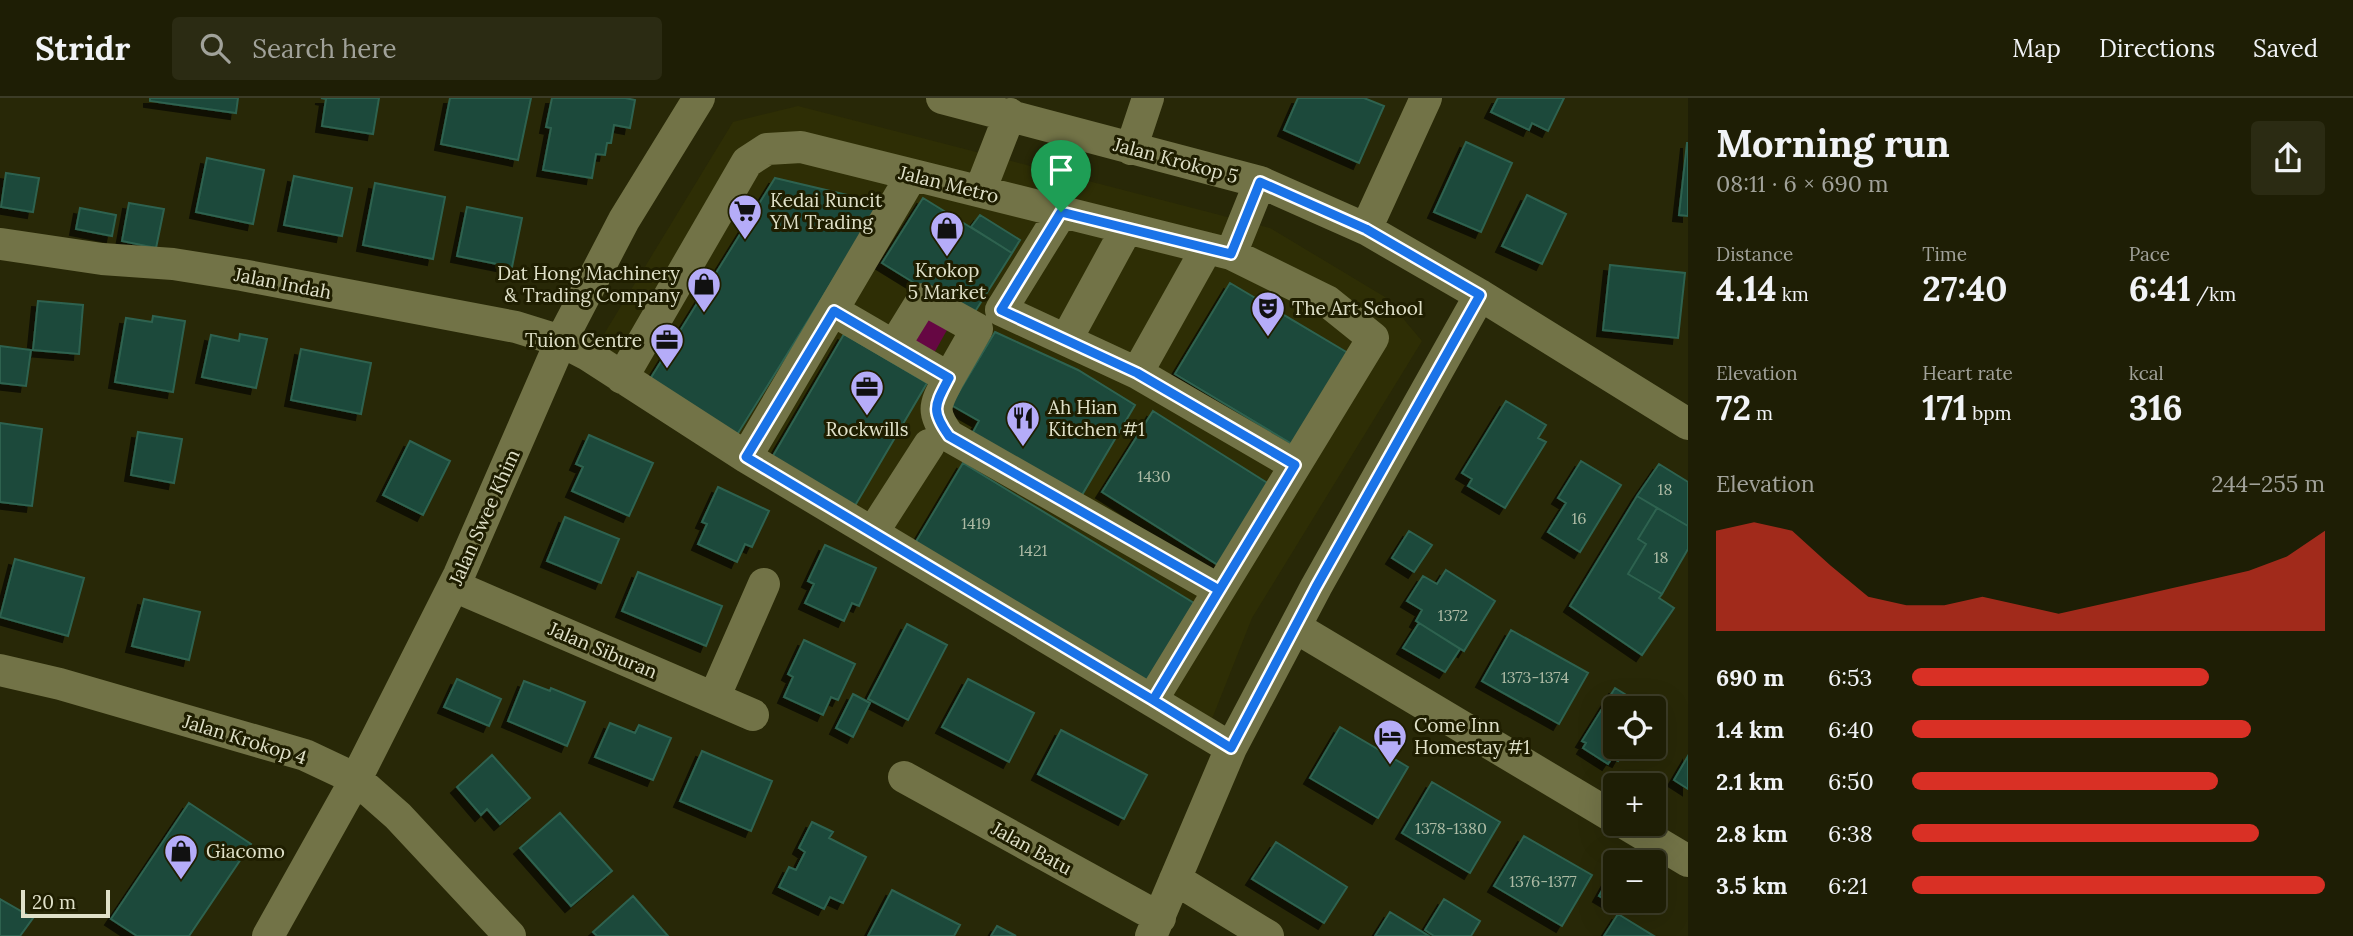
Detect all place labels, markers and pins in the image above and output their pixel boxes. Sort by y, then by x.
pin [1031,140,1091,212]
place label: Kedai Runcit YM Trading [769,188,883,234]
supermarket icon: Kedai Runcit YM Trading [726,192,764,241]
shop icon: Krokop 5 Market [928,209,966,258]
place label: Krokop 5 Market [908,258,987,304]
place label: Dat Hong Machinery & Trading Company [497,261,680,307]
shop icon: Dat Hong Machinery & Trading Company [685,265,723,314]
theatre icon: The Art School [1249,289,1287,338]
place label: The Art School [1292,296,1423,320]
office icon: Tuion Centre [648,321,686,370]
place label: Tuion Centre [525,328,642,352]
office icon: Rockwills [848,368,886,417]
place label: Ah Hian Kitchen #1 [1047,395,1145,441]
restaurant icon: Ah Hian Kitchen #1 [1004,399,1042,448]
place label: Rockwills [826,417,909,441]
place label: Come Inn Homestay #1 [1414,713,1530,759]
hotel icon: Come Inn Homestay #1 [1371,717,1409,766]
shop icon: Giacomo [162,832,200,881]
place label: Giacomo [206,839,285,863]

